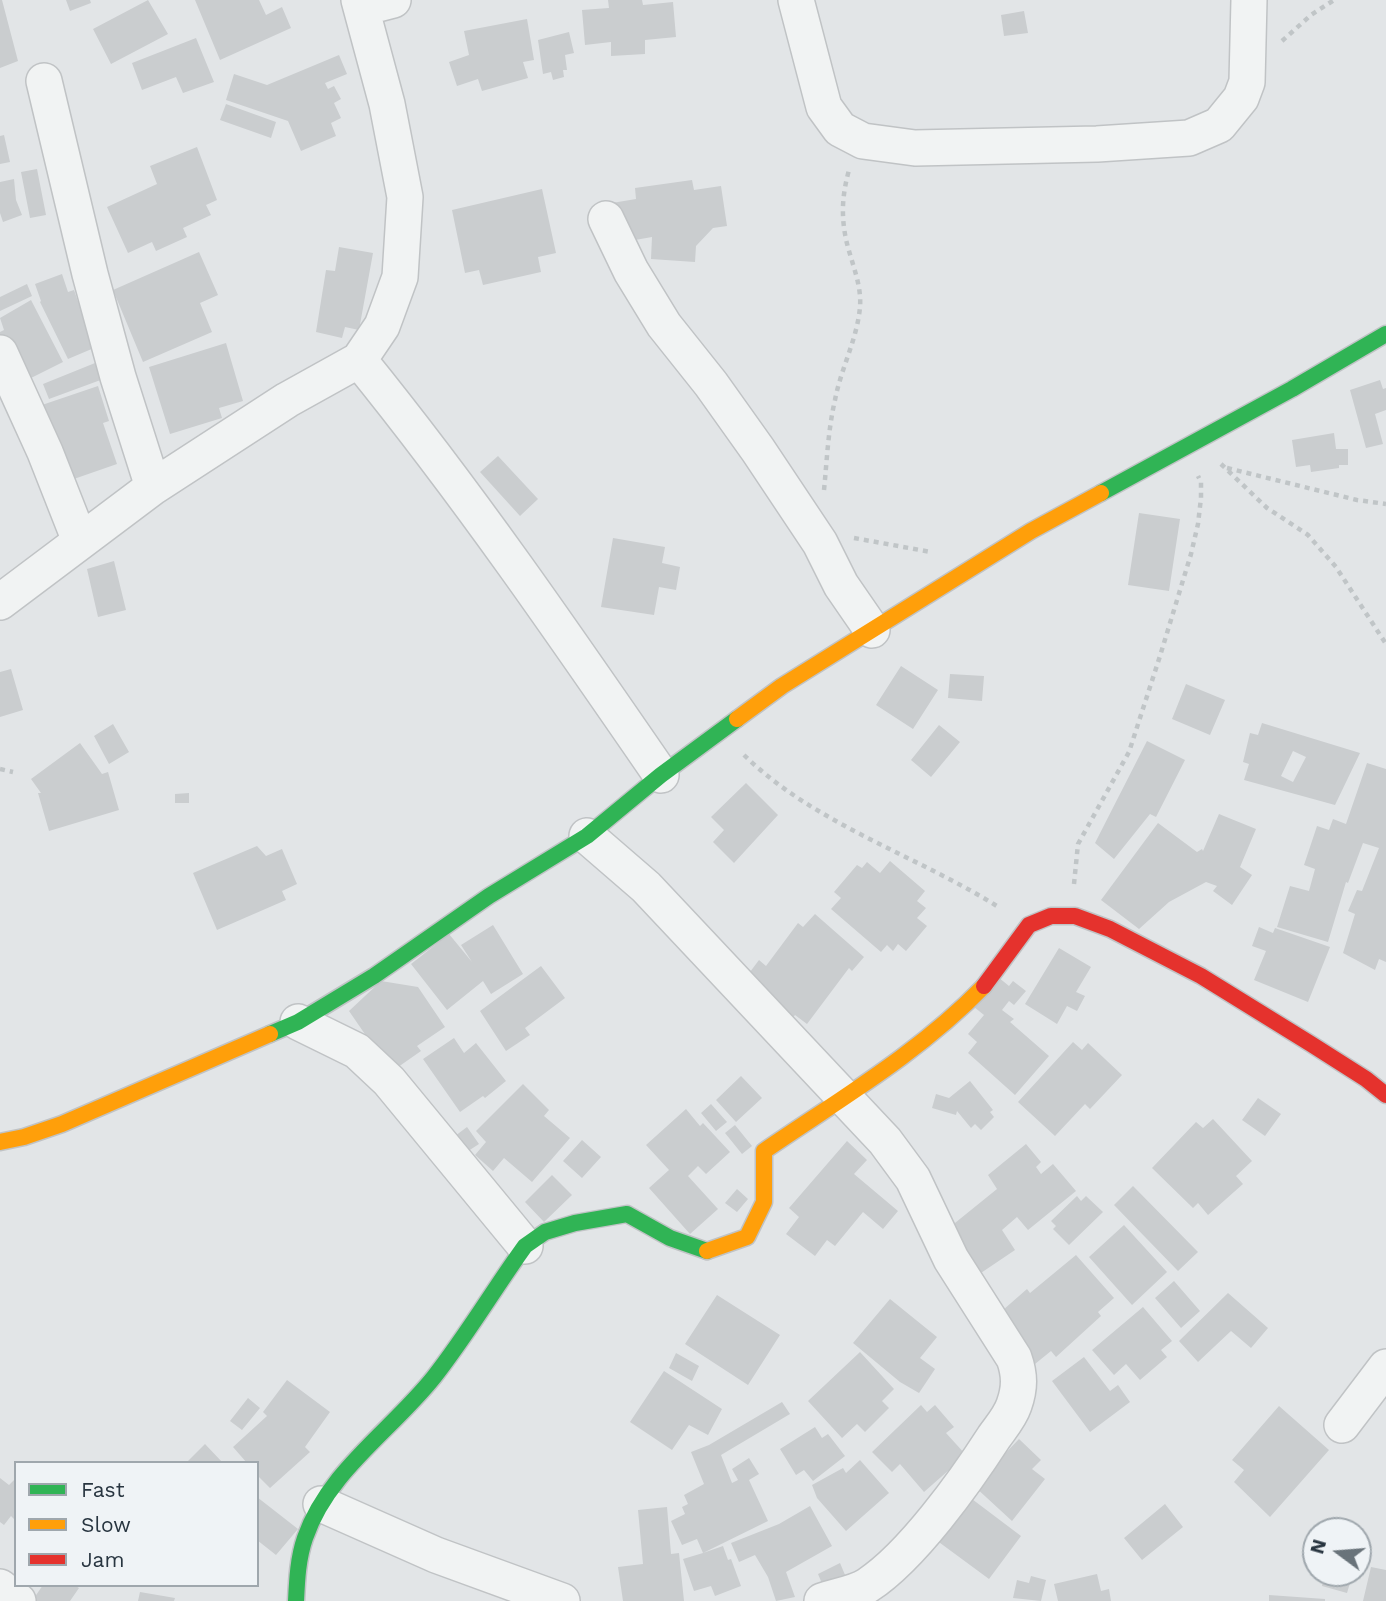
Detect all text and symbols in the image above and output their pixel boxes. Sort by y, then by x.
legend [14,1461,259,1587]
text: Fast [81,1477,125,1502]
text: Slow [81,1512,131,1537]
north arrow [1302,1517,1372,1587]
text: N [1305,1537,1331,1557]
text: Jam [81,1547,124,1572]

